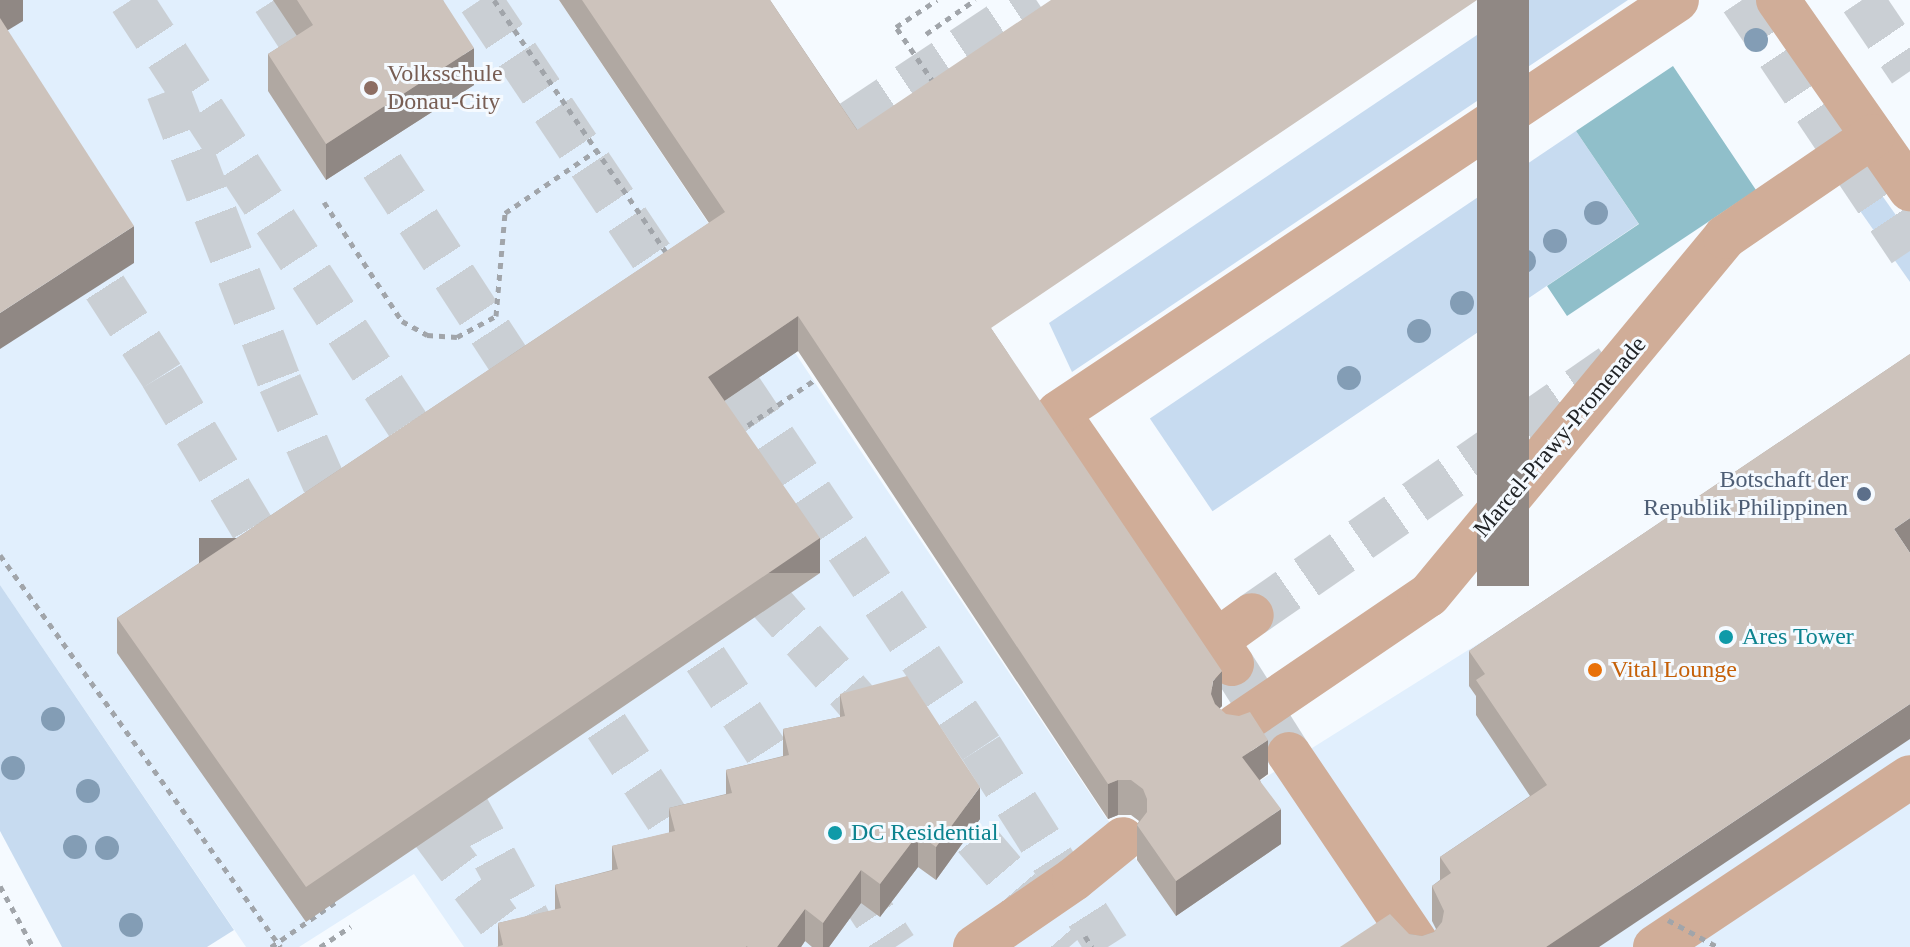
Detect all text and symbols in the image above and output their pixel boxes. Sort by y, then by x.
place label: Volksschule Donau-City [387,60,503,116]
marker: Volksschule Donau-City [362,79,380,97]
street label: Marcel-Prawy-Promenade [1468,331,1652,543]
place label: Botschaft der Republik Philippinen [1643,466,1848,522]
marker: Botschaft der Republik Philippinen [1855,485,1873,503]
place label: Ares Tower [1742,623,1854,651]
marker: Ares Tower [1717,628,1735,646]
place label: Vital Lounge [1611,656,1737,684]
marker: Vital Lounge [1586,661,1604,679]
place label: DC Residential [851,819,998,847]
marker: DC Residential [826,824,844,842]

